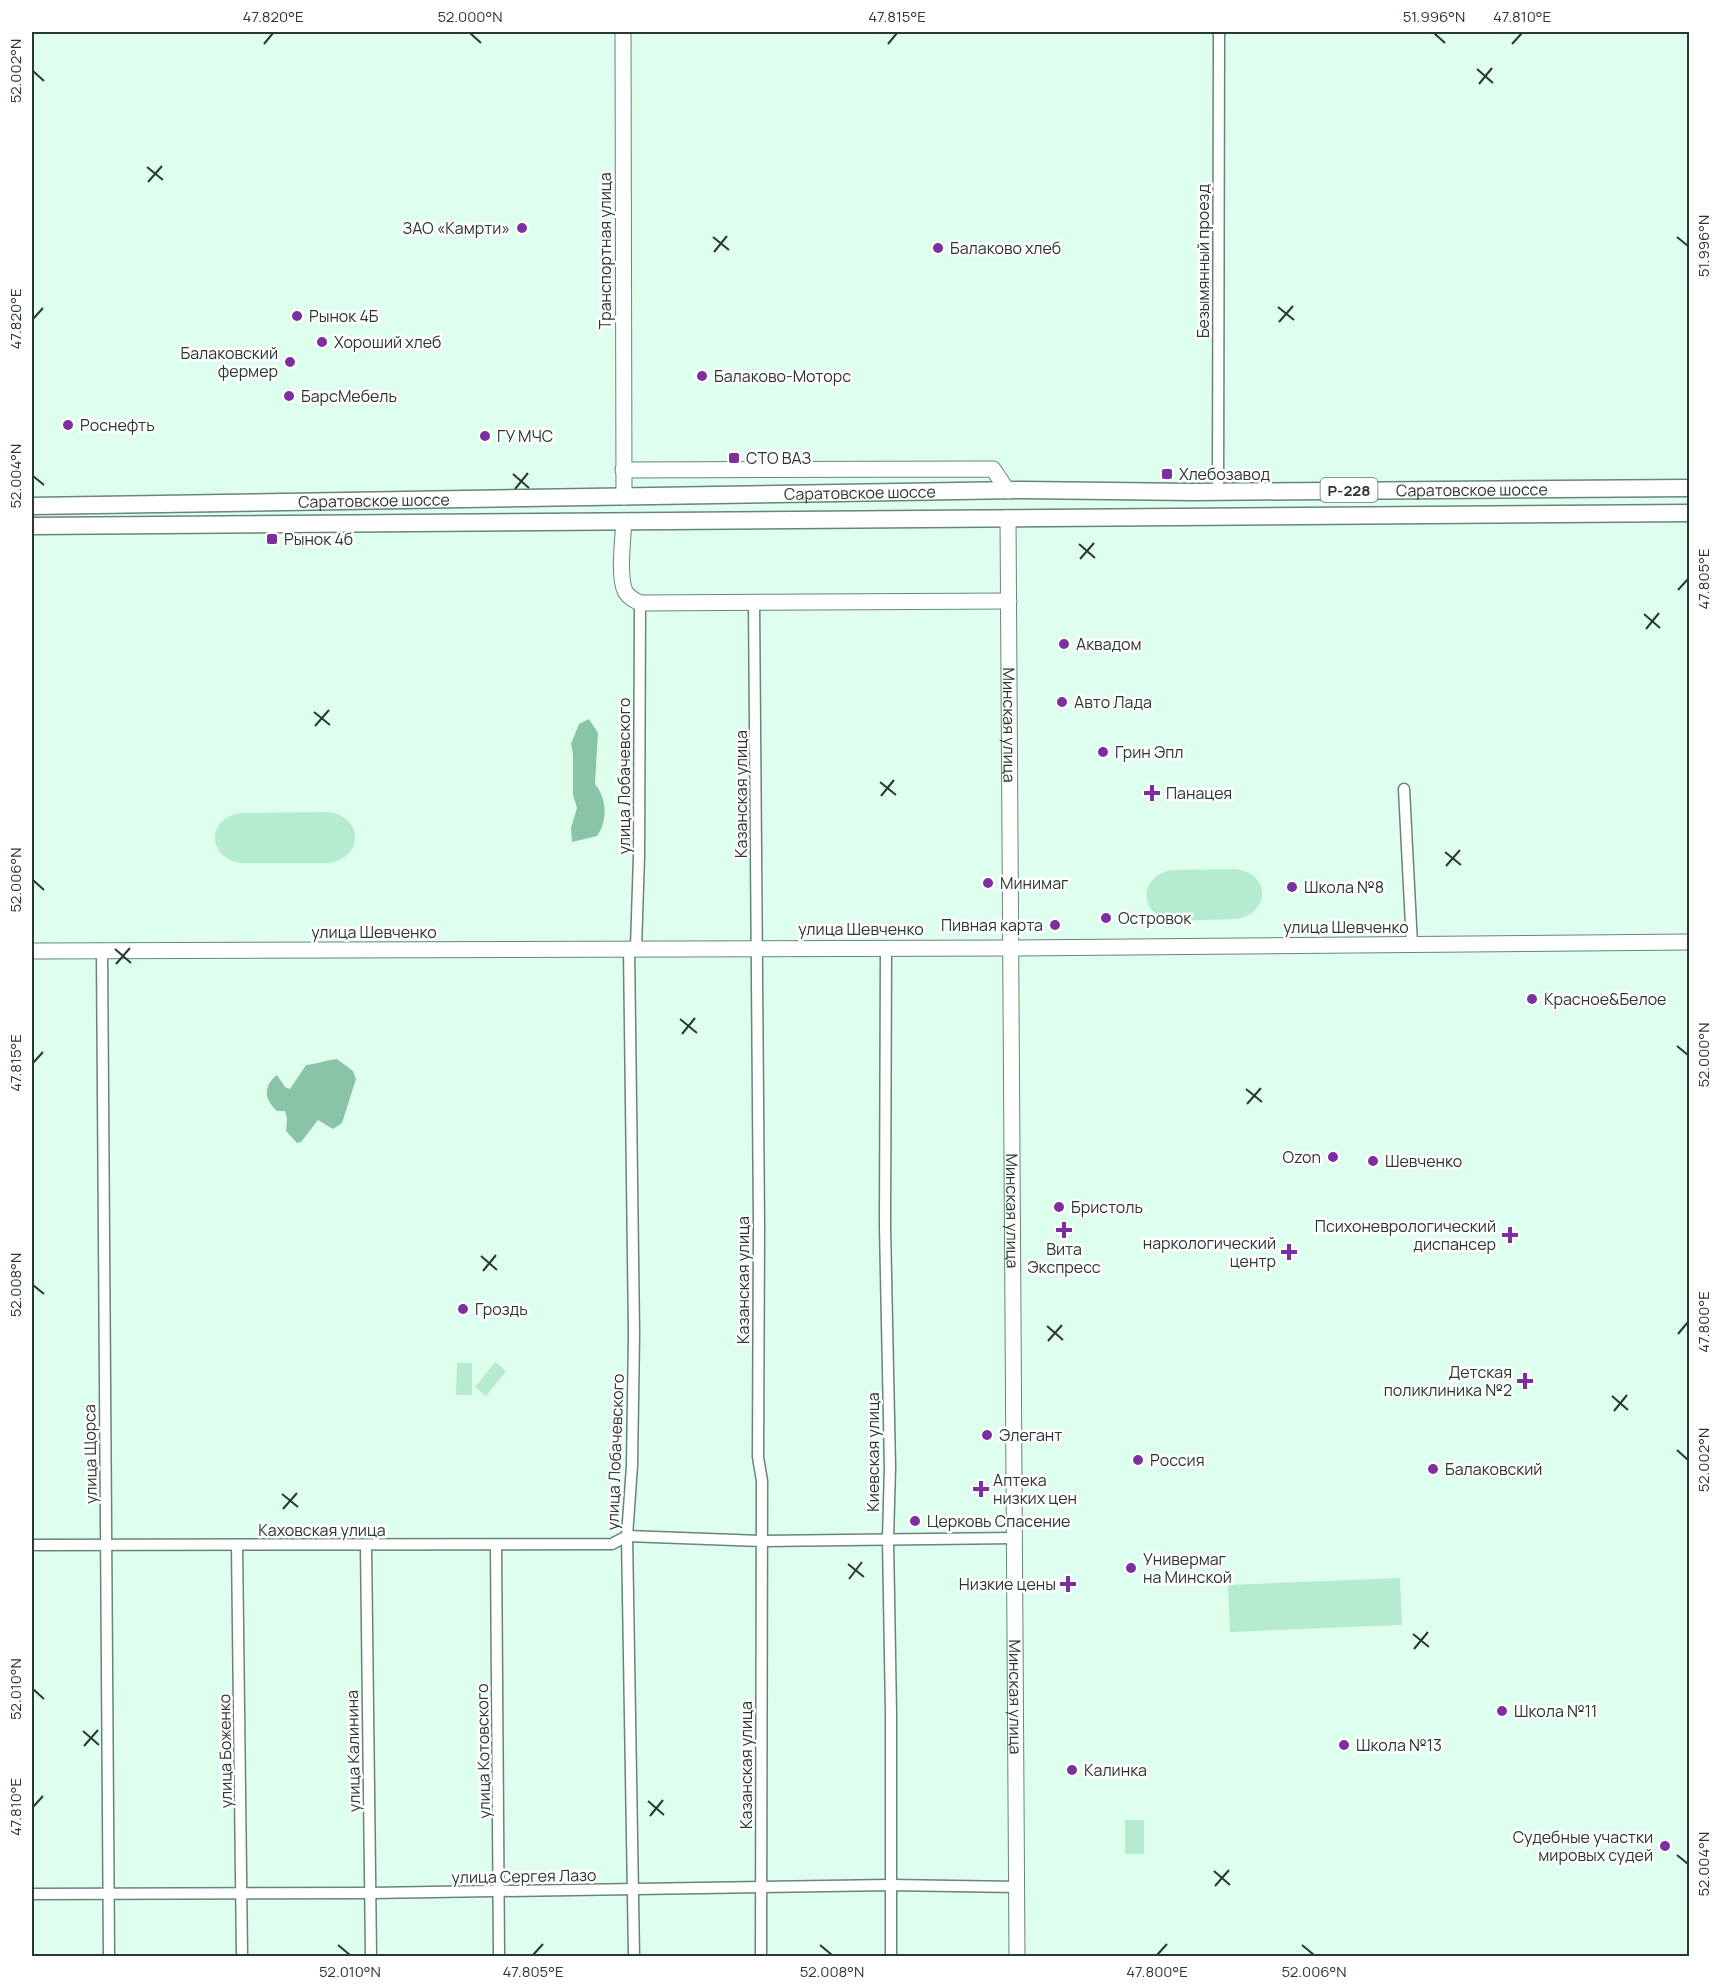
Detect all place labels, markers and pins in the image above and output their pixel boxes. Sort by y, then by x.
place label: ЗАО «Камрти» [403,217,510,239]
marker: ЗАО «Камрти» [515,221,529,235]
place label: Балаково хлеб [950,237,1061,259]
marker: Балаково хлеб [931,241,945,255]
place label: Рынок 4Б [309,305,379,327]
marker: Рынок 4Б [290,309,304,323]
place label: Хороший хлеб [334,331,441,353]
marker: Хороший хлеб [315,335,329,349]
place label: Балаковский фермер [181,342,278,382]
marker: Балаковский фермер [283,355,297,369]
place label: Балаково-Моторс [714,365,851,387]
marker: Балаково-Моторс [695,369,709,383]
place label: БарсМебель [301,385,397,407]
marker: БарсМебель [282,389,296,403]
place label: Роснефть [80,414,155,436]
marker: Роснефть [61,418,75,432]
place label: ГУ МЧС [497,425,553,447]
marker: ГУ МЧС [478,429,492,443]
place label: СТО ВАЗ [746,447,811,469]
marker: СТО ВАЗ [727,451,741,465]
place label: Хлебозавод [1179,463,1271,485]
marker: Хлебозавод [1160,467,1174,481]
place label: Рынок 4б [284,528,353,550]
marker: Рынок 4б [265,532,279,546]
place label: Аквадом [1076,633,1142,655]
marker: Аквадом [1057,637,1071,651]
place label: Авто Лада [1074,691,1152,713]
marker: Авто Лада [1055,695,1069,709]
place label: Грин Эпл [1115,741,1183,763]
marker: Грин Эпл [1096,745,1110,759]
place label: Панацея [1166,782,1232,804]
marker: Панацея [1143,784,1161,802]
place label: Минимаг [1000,872,1069,894]
marker: Минимаг [981,876,995,890]
place label: Школа №8 [1304,876,1384,898]
marker: Школа №8 [1285,880,1299,894]
place label: Островок [1118,907,1192,929]
marker: Островок [1099,911,1113,925]
place label: Пивная карта [941,914,1043,936]
marker: Пивная карта [1048,918,1062,932]
place label: Красное&Белое [1544,988,1666,1010]
marker: Красное&Белое [1525,992,1539,1006]
place label: Ozon [1283,1146,1321,1168]
marker: Ozon [1326,1150,1340,1164]
place label: Шевченко [1385,1150,1462,1172]
marker: Шевченко [1366,1154,1380,1168]
place label: Бристоль [1071,1196,1143,1218]
marker: Бристоль [1052,1200,1066,1214]
place label: Психоневрологический диспансер [1315,1215,1496,1255]
marker: Вита Экспресс [1057,1223,1071,1237]
marker: Психоневрологический диспансер [1501,1226,1519,1244]
place label: наркологический центр [1143,1232,1276,1272]
place label: Вита Экспресс [1027,1238,1101,1278]
marker: наркологический центр [1280,1243,1298,1261]
place label: Гроздь [475,1298,528,1320]
marker: Гроздь [456,1302,470,1316]
place label: Детская поликлиника №2 [1384,1361,1512,1401]
marker: Детская поликлиника №2 [1516,1372,1534,1390]
place label: Элегант [999,1424,1062,1446]
marker: Элегант [980,1428,994,1442]
place label: Россия [1150,1449,1205,1471]
marker: Россия [1131,1453,1145,1467]
place label: Балаковский [1445,1458,1542,1480]
marker: Балаковский [1426,1462,1440,1476]
place label: Аптека низких цен [993,1469,1077,1509]
marker: Аптека низких цен [974,1482,988,1496]
place label: Церковь Спасение [927,1510,1070,1532]
marker: Церковь Спасение [908,1514,922,1528]
place label: Универмаг на Минской [1143,1548,1232,1588]
marker: Универмаг на Минской [1124,1561,1138,1575]
place label: Низкие цены [959,1573,1056,1595]
marker: Низкие цены [1061,1577,1075,1591]
place label: Школа №11 [1514,1700,1597,1722]
marker: Школа №11 [1495,1704,1509,1718]
place label: Школа №13 [1356,1734,1442,1756]
marker: Школа №13 [1337,1738,1351,1752]
place label: Калинка [1084,1759,1147,1781]
marker: Калинка [1065,1763,1079,1777]
place label: Судебные участки мировых судей [1513,1826,1653,1866]
marker: Судебные участки мировых судей [1658,1839,1672,1853]

